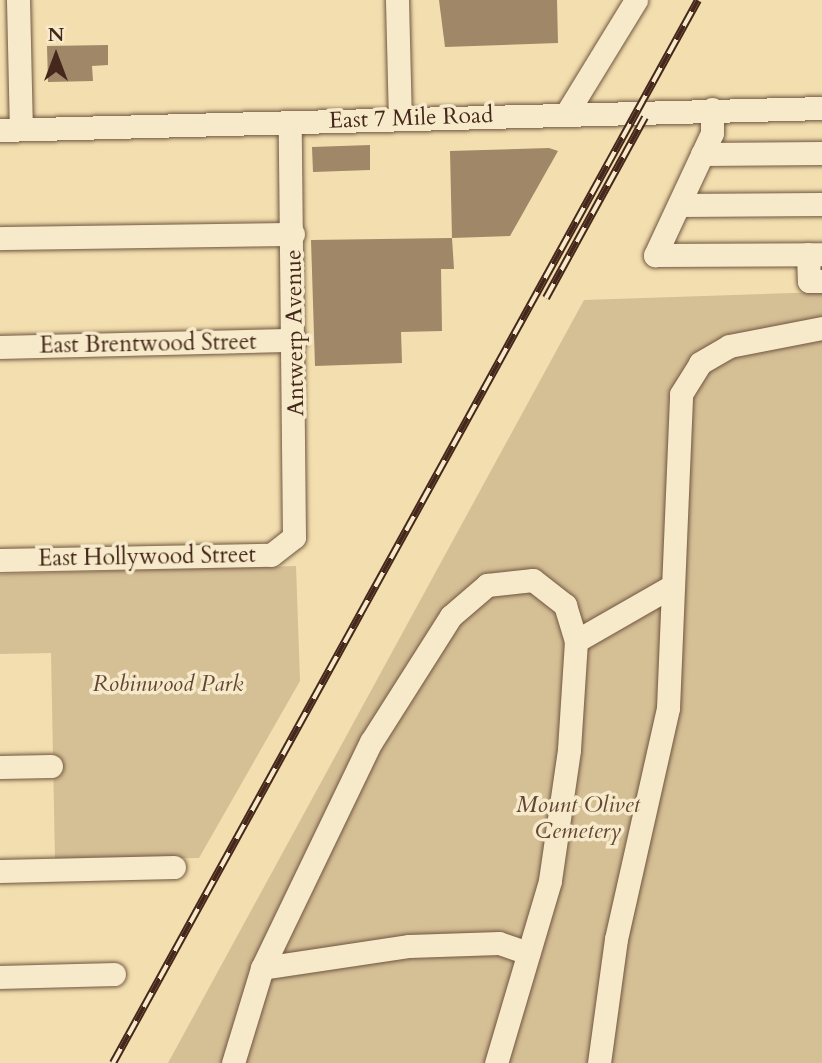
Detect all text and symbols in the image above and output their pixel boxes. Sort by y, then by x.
north arrow [21,21,91,91]
text: N [48,22,64,48]
street label: East 7 Mile Road [328,101,494,135]
street label: Antwerp Avenue [280,249,310,417]
street label: East Brentwood Street [39,328,257,360]
street label: East Hollywood Street [38,541,256,573]
park label: Robinwood Park [93,670,243,698]
park label: Mount Olivet Cemetery [516,791,640,845]

